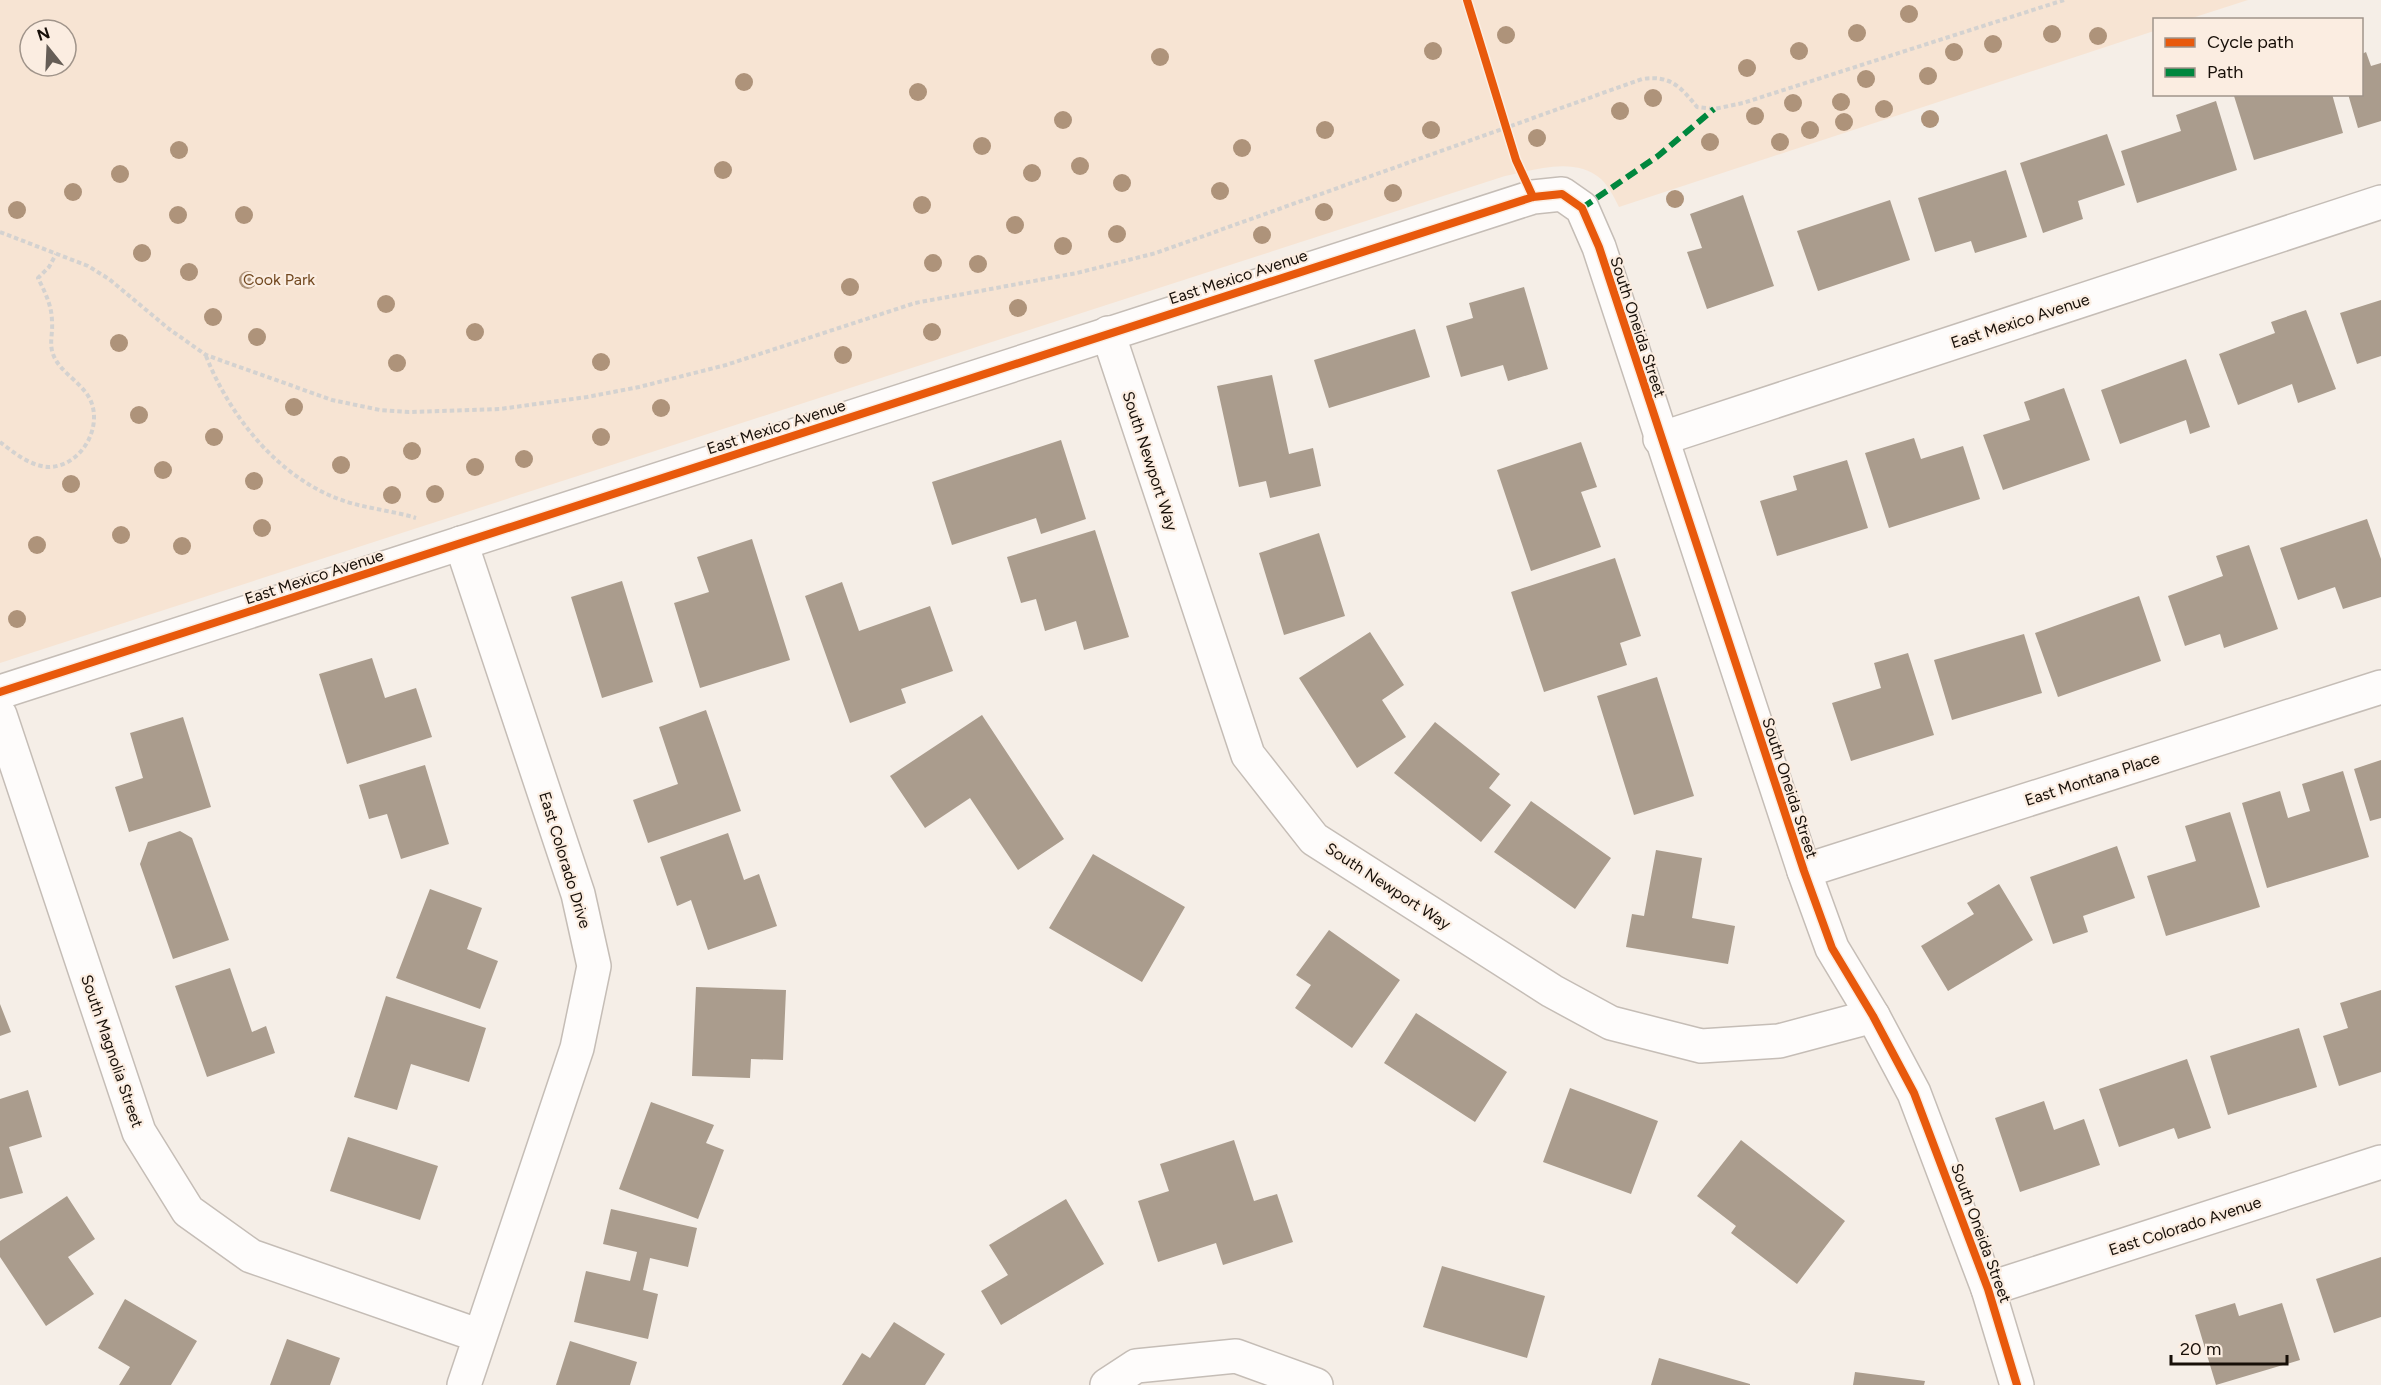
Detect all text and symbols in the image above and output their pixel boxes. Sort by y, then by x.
north arrow [18,18,78,78]
legend [2153,18,2363,96]
text: N [35,23,52,45]
text: Cycle path [2207,31,2294,53]
text: Path [2207,61,2243,83]
street label: East Mexico Avenue [1166,246,1310,308]
street label: South Oneida Street [1606,254,1670,400]
park label: Cook Park [243,270,315,289]
street label: East Mexico Avenue [1948,290,2092,352]
street label: South Newport Way [1118,389,1182,534]
street label: East Mexico Avenue [704,396,848,458]
street label: East Mexico Avenue [242,546,386,608]
street label: South Oneida Street [1758,715,1822,861]
street label: East Montana Place [2022,748,2162,810]
street label: East Colorado Drive [535,789,595,931]
street label: South Newport Way [1322,838,1455,934]
street label: South Magnolia Street [77,972,147,1130]
street label: South Oneida Street [1947,1161,2015,1305]
street label: East Colorado Avenue [2106,1192,2264,1260]
scale bar [2171,1328,2286,1366]
text: 20 m [2180,1338,2221,1360]

